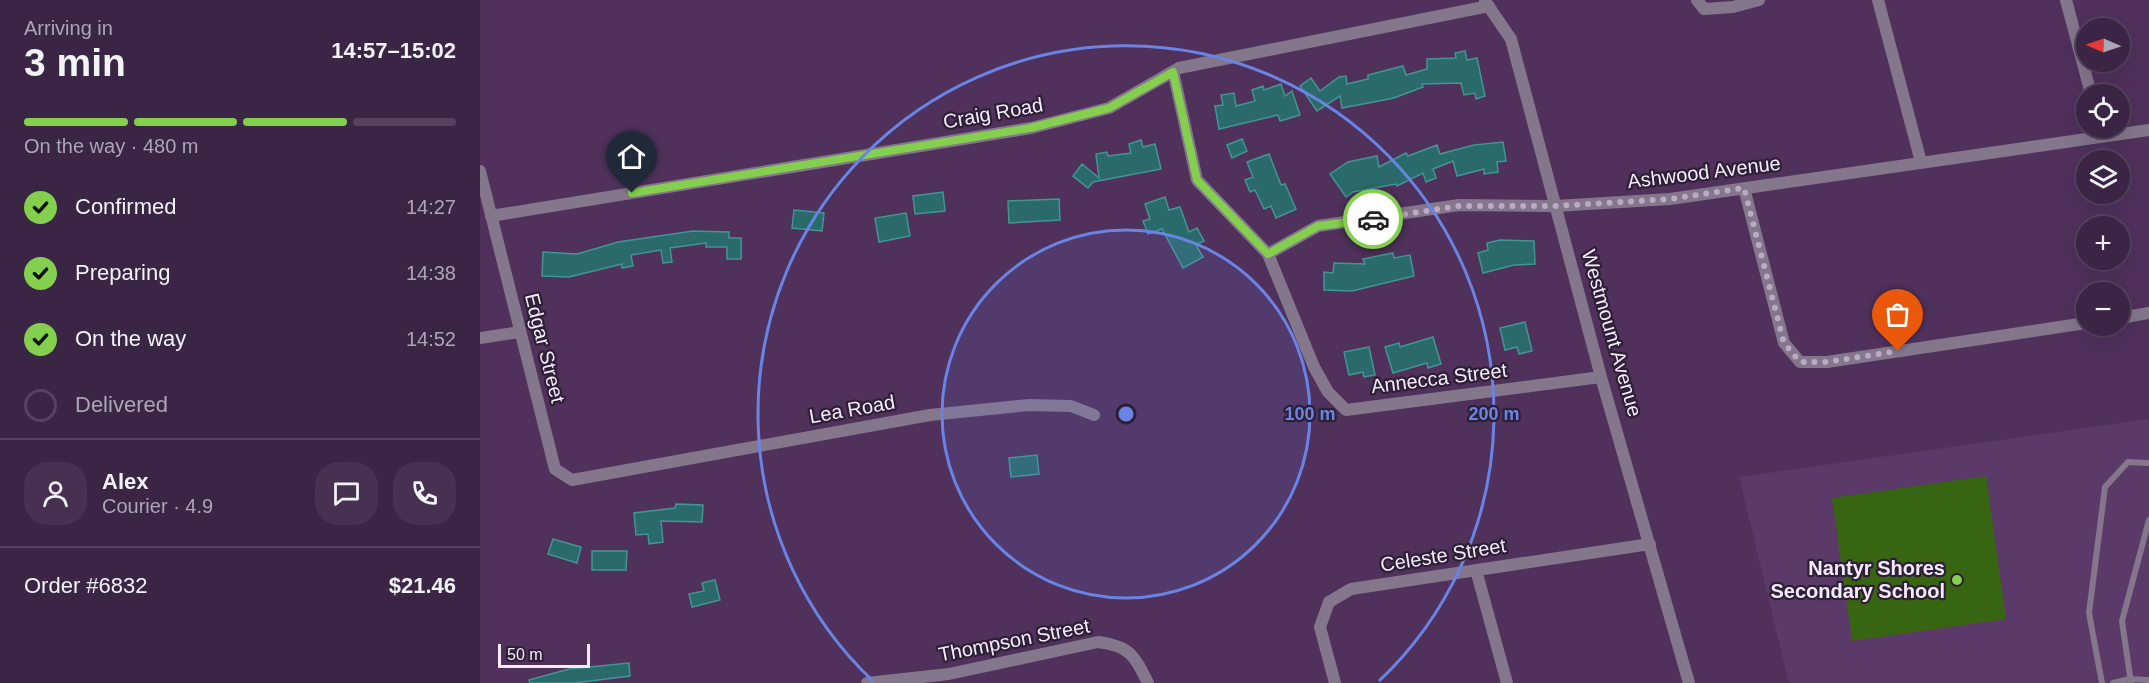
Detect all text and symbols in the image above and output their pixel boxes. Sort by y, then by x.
text: Arriving in [24,17,113,39]
north arrow [2076,18,2130,72]
map controls [2076,18,2130,336]
text: 14:57–15:02 [331,38,456,63]
text: 3 min [24,41,126,84]
button: locate [2076,84,2130,138]
street label: Craig Road [941,93,1045,133]
pin [606,131,657,193]
text: On the way · 480 m [24,135,199,157]
icon: home [615,140,648,173]
button: layers [2076,150,2130,204]
street label: Ashwood Avenue [1626,152,1782,192]
courier [1343,189,1403,249]
icon: check [24,191,57,224]
text: Confirmed [75,194,176,219]
text: 14:27 [406,196,456,218]
icon: car [1357,203,1390,236]
button: + [2076,216,2130,270]
street label: Westmount Avenue [1578,247,1646,419]
icon: check [24,257,57,290]
text: Preparing [75,260,170,285]
text: 14:38 [406,262,456,284]
button: − [2076,282,2130,336]
pin [1872,289,1923,351]
street label: Edgar Street [521,291,569,406]
icon: bag [1881,298,1914,331]
icon: check [24,323,57,356]
text: On the way [75,326,186,351]
text: 14:52 [406,328,456,350]
street label: Annecca Street [1370,359,1509,397]
street label: Lea Road [807,391,897,427]
text: Delivered [75,392,168,417]
centre of rings [1116,404,1136,424]
text: 100 m [1284,404,1336,424]
text: 200 m [1468,404,1520,424]
button: person [24,462,87,525]
button: chat [315,462,378,525]
button: phone [393,462,456,525]
text: Alex [102,469,148,494]
text: Courier · 4.9 [102,495,213,517]
street label: Celeste Street [1379,534,1508,576]
place label: Nantyr Shores Secondary School [1771,557,1945,602]
text: Order #6832 [24,573,148,598]
text: $21.46 [389,573,456,598]
marker: Nantyr Shores Secondary School [1950,573,1964,587]
street label: Thompson Street [937,614,1092,665]
scale bar [498,641,590,668]
text: 50 m [507,646,543,663]

